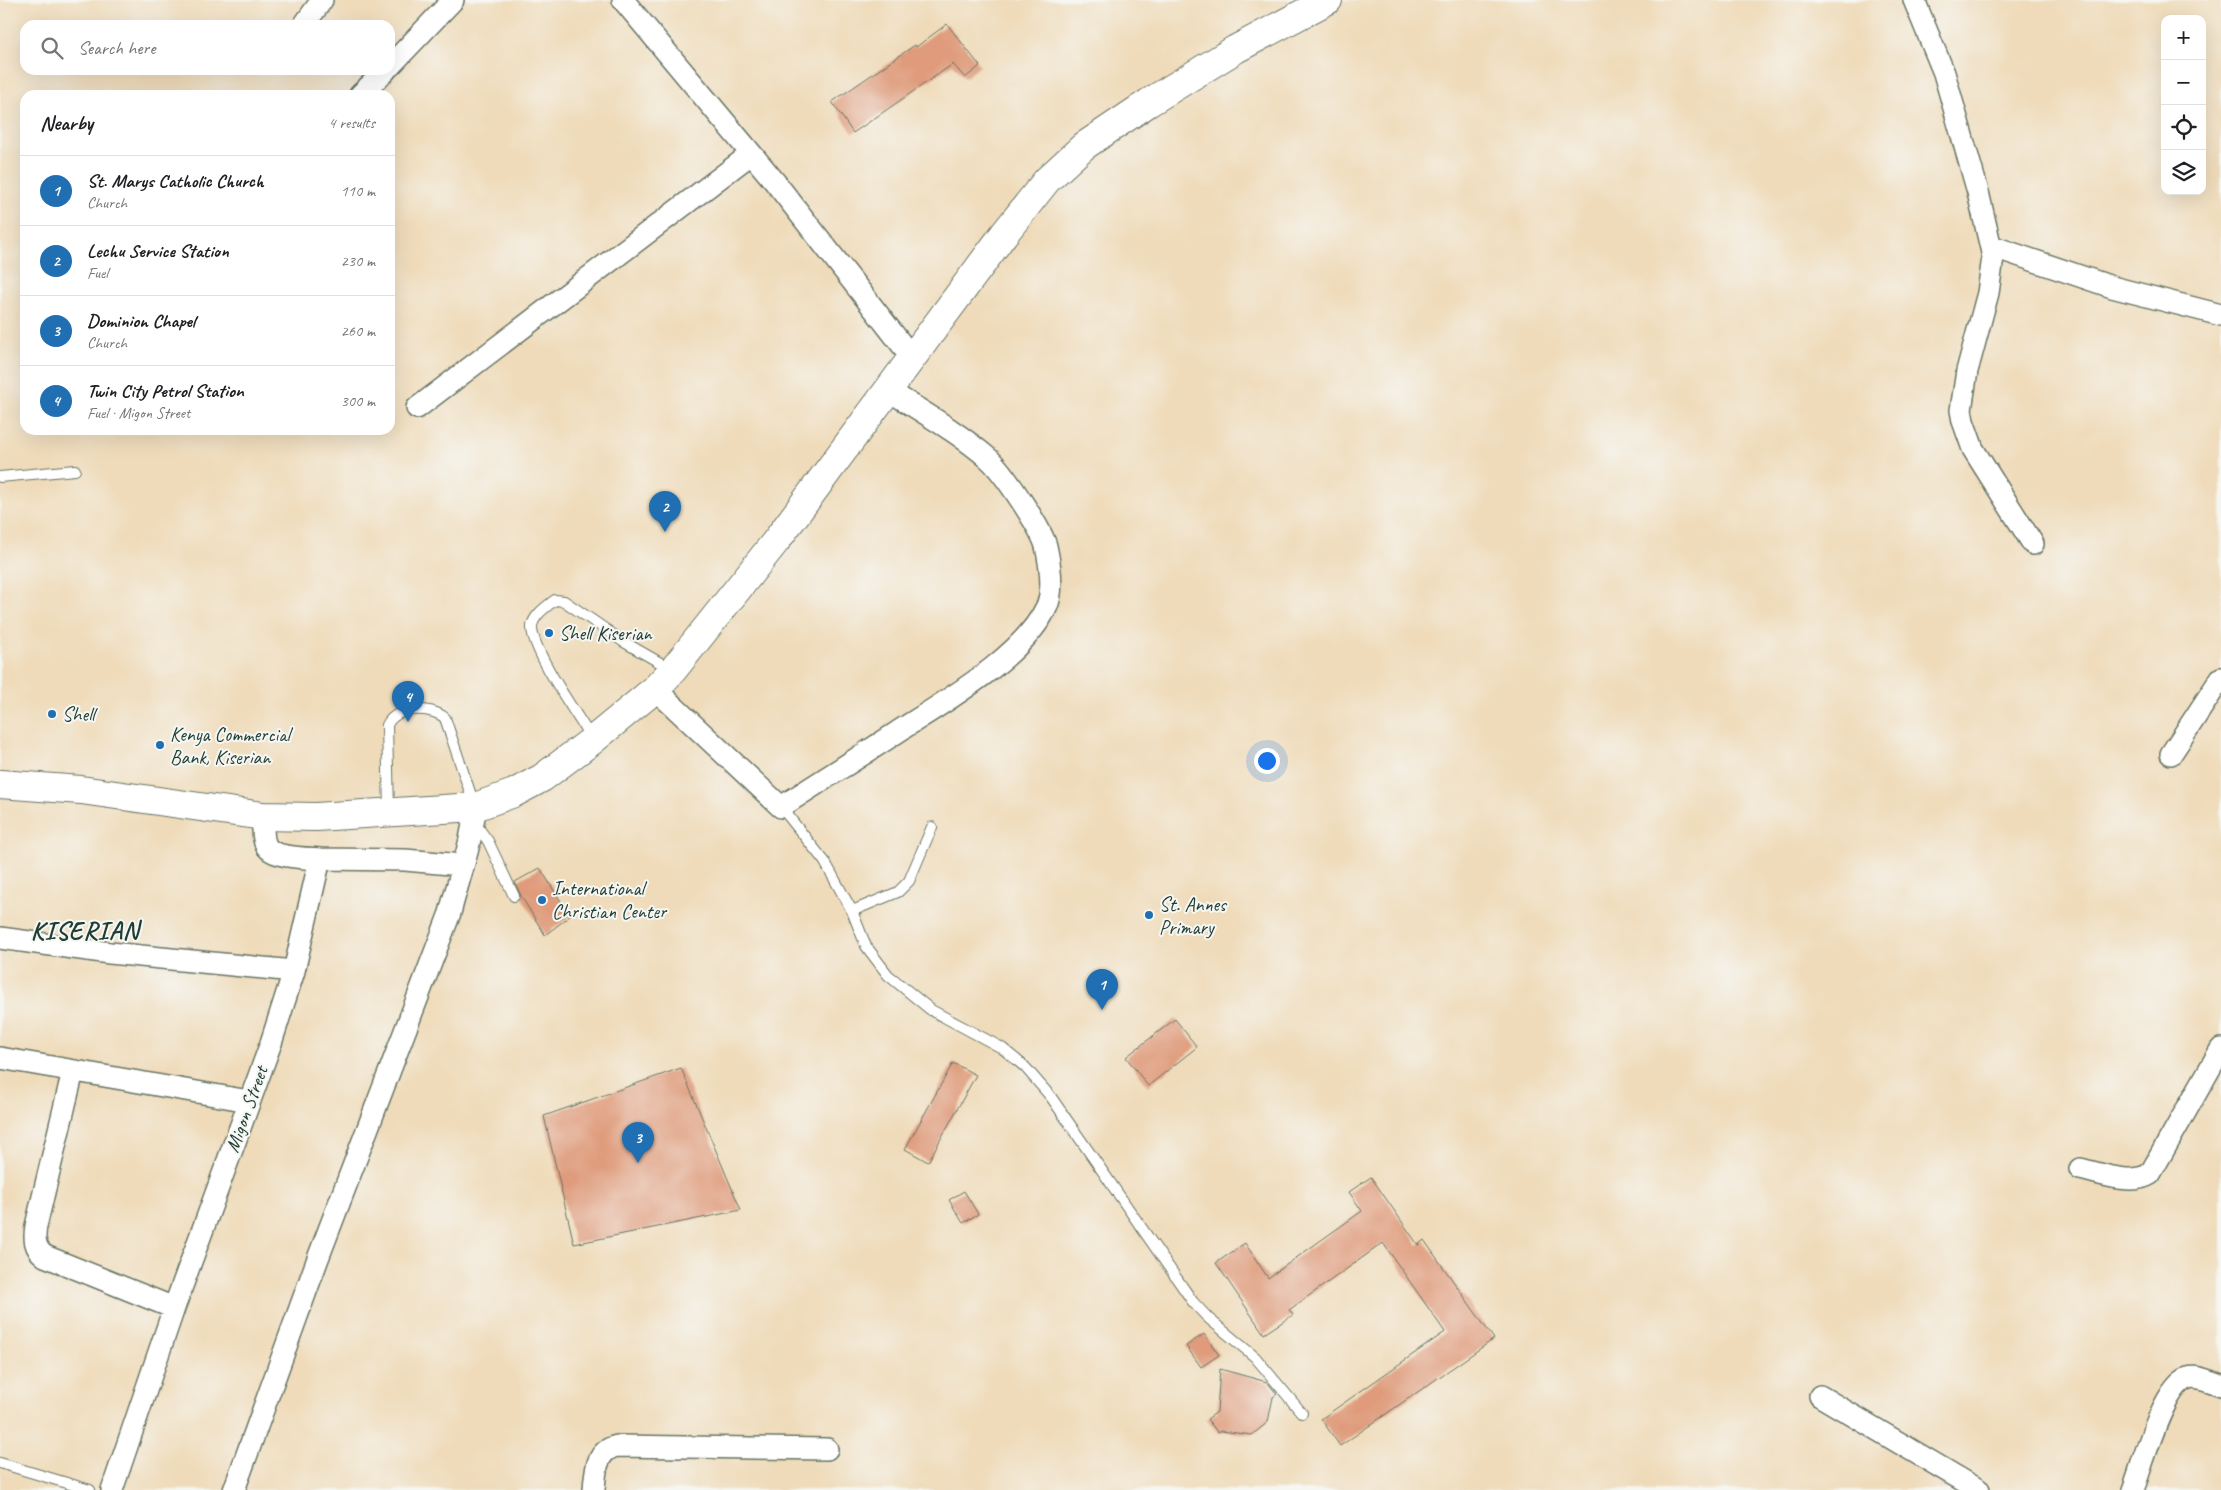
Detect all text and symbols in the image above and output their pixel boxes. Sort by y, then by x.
map controls [2161,15,2206,195]
button: + [2161,15,2206,60]
search box [20,20,395,75]
icon: search [38,34,66,62]
text: Search here [78,36,155,60]
button: − [2161,60,2206,105]
button: locate [2161,105,2206,150]
text: Nearby [40,110,93,136]
text: 4 results [328,113,375,133]
button: layers [2161,150,2206,195]
text: St. Marys Catholic Church [87,169,263,193]
text: 1 [52,181,60,201]
text: 110 m [341,181,375,201]
text: Church [87,193,127,213]
text: Lechu Service Station [87,239,229,263]
text: 2 [52,251,60,271]
text: 230 m [341,251,375,271]
text: Fuel [87,263,108,283]
text: Dominion Chapel [87,309,195,333]
text: 3 [52,321,60,341]
text: 260 m [341,321,375,341]
text: Church [87,333,127,353]
text: Twin City Petrol Station [87,379,244,403]
text: 4 [52,391,60,411]
text: 300 m [341,391,375,411]
text: Fuel · Migon Street [87,403,190,423]
pin: 2 [649,491,681,532]
place label: Shell Kiserian [559,621,652,646]
marker: Shell Kiserian [543,627,555,639]
pin: 4 [392,681,424,722]
place label: Shell [62,702,98,727]
marker: Shell [46,708,58,720]
place label: Kenya Commercial Bank, Kiserian [170,722,294,770]
marker: Kenya Commercial Bank, Kiserian [154,739,166,751]
your location [1254,748,1280,774]
place label: International Christian Center [552,876,668,924]
place label: St. Annes Primary [1159,892,1228,940]
marker: International Christian Center [536,894,548,906]
marker: St. Annes Primary [1143,909,1155,921]
district label: KISERIAN [31,915,143,947]
pin: 1 [1086,969,1118,1010]
street label: Migon Street [219,1061,274,1155]
pin: 3 [622,1122,654,1163]

